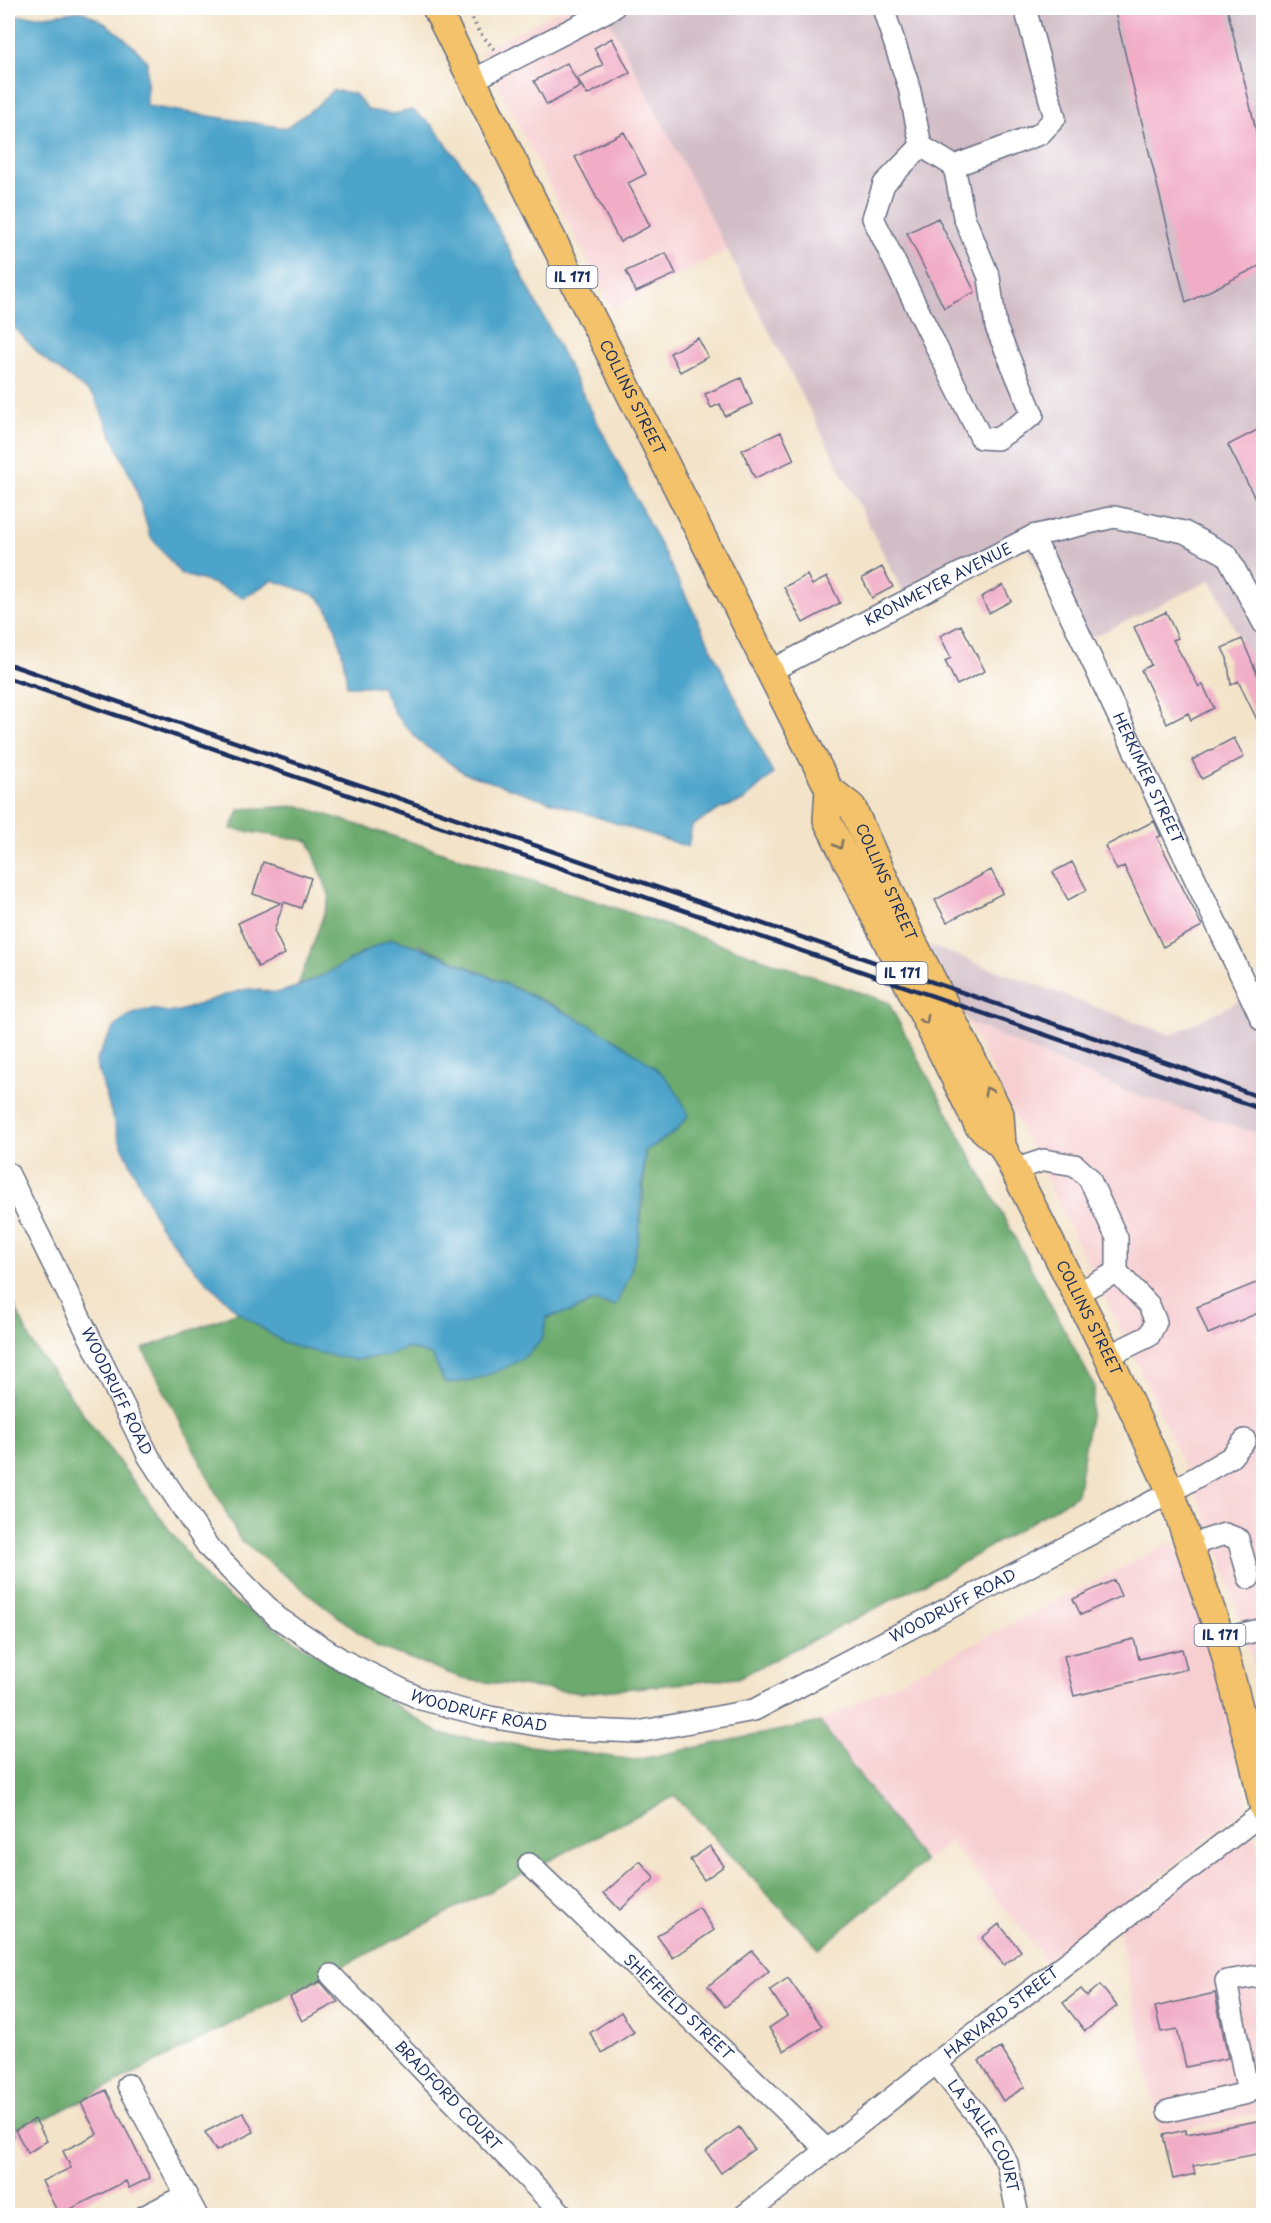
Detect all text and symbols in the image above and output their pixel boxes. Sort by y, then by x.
road number: IL 171 [546,266,598,288]
street label: COLLINS STREET [595,335,672,459]
street label: KRONMEYER AVENUE [860,536,1015,631]
street label: HERKIMER STREET [1108,708,1190,848]
street label: COLLINS STREET [851,819,924,945]
one-way arrow [832,838,844,849]
road number: IL 171 [876,962,928,984]
one-way arrow [917,1014,929,1025]
one-way arrow [984,1086,995,1097]
street label: COLLINS STREET [1051,1256,1129,1380]
street label: WOODRUFF ROAD [76,1323,159,1459]
street label: WOODRUFF ROAD [885,1562,1020,1647]
road number: IL 171 [1194,1624,1246,1646]
street label: WOODRUFF ROAD [407,1682,549,1736]
street label: SHEFFIELD STREET [619,1948,740,2065]
street label: HARVARD STREET [938,1960,1064,2063]
street label: BRADFORD COURT [390,2034,508,2156]
street label: LA SALLE COURT [943,2074,1026,2194]

